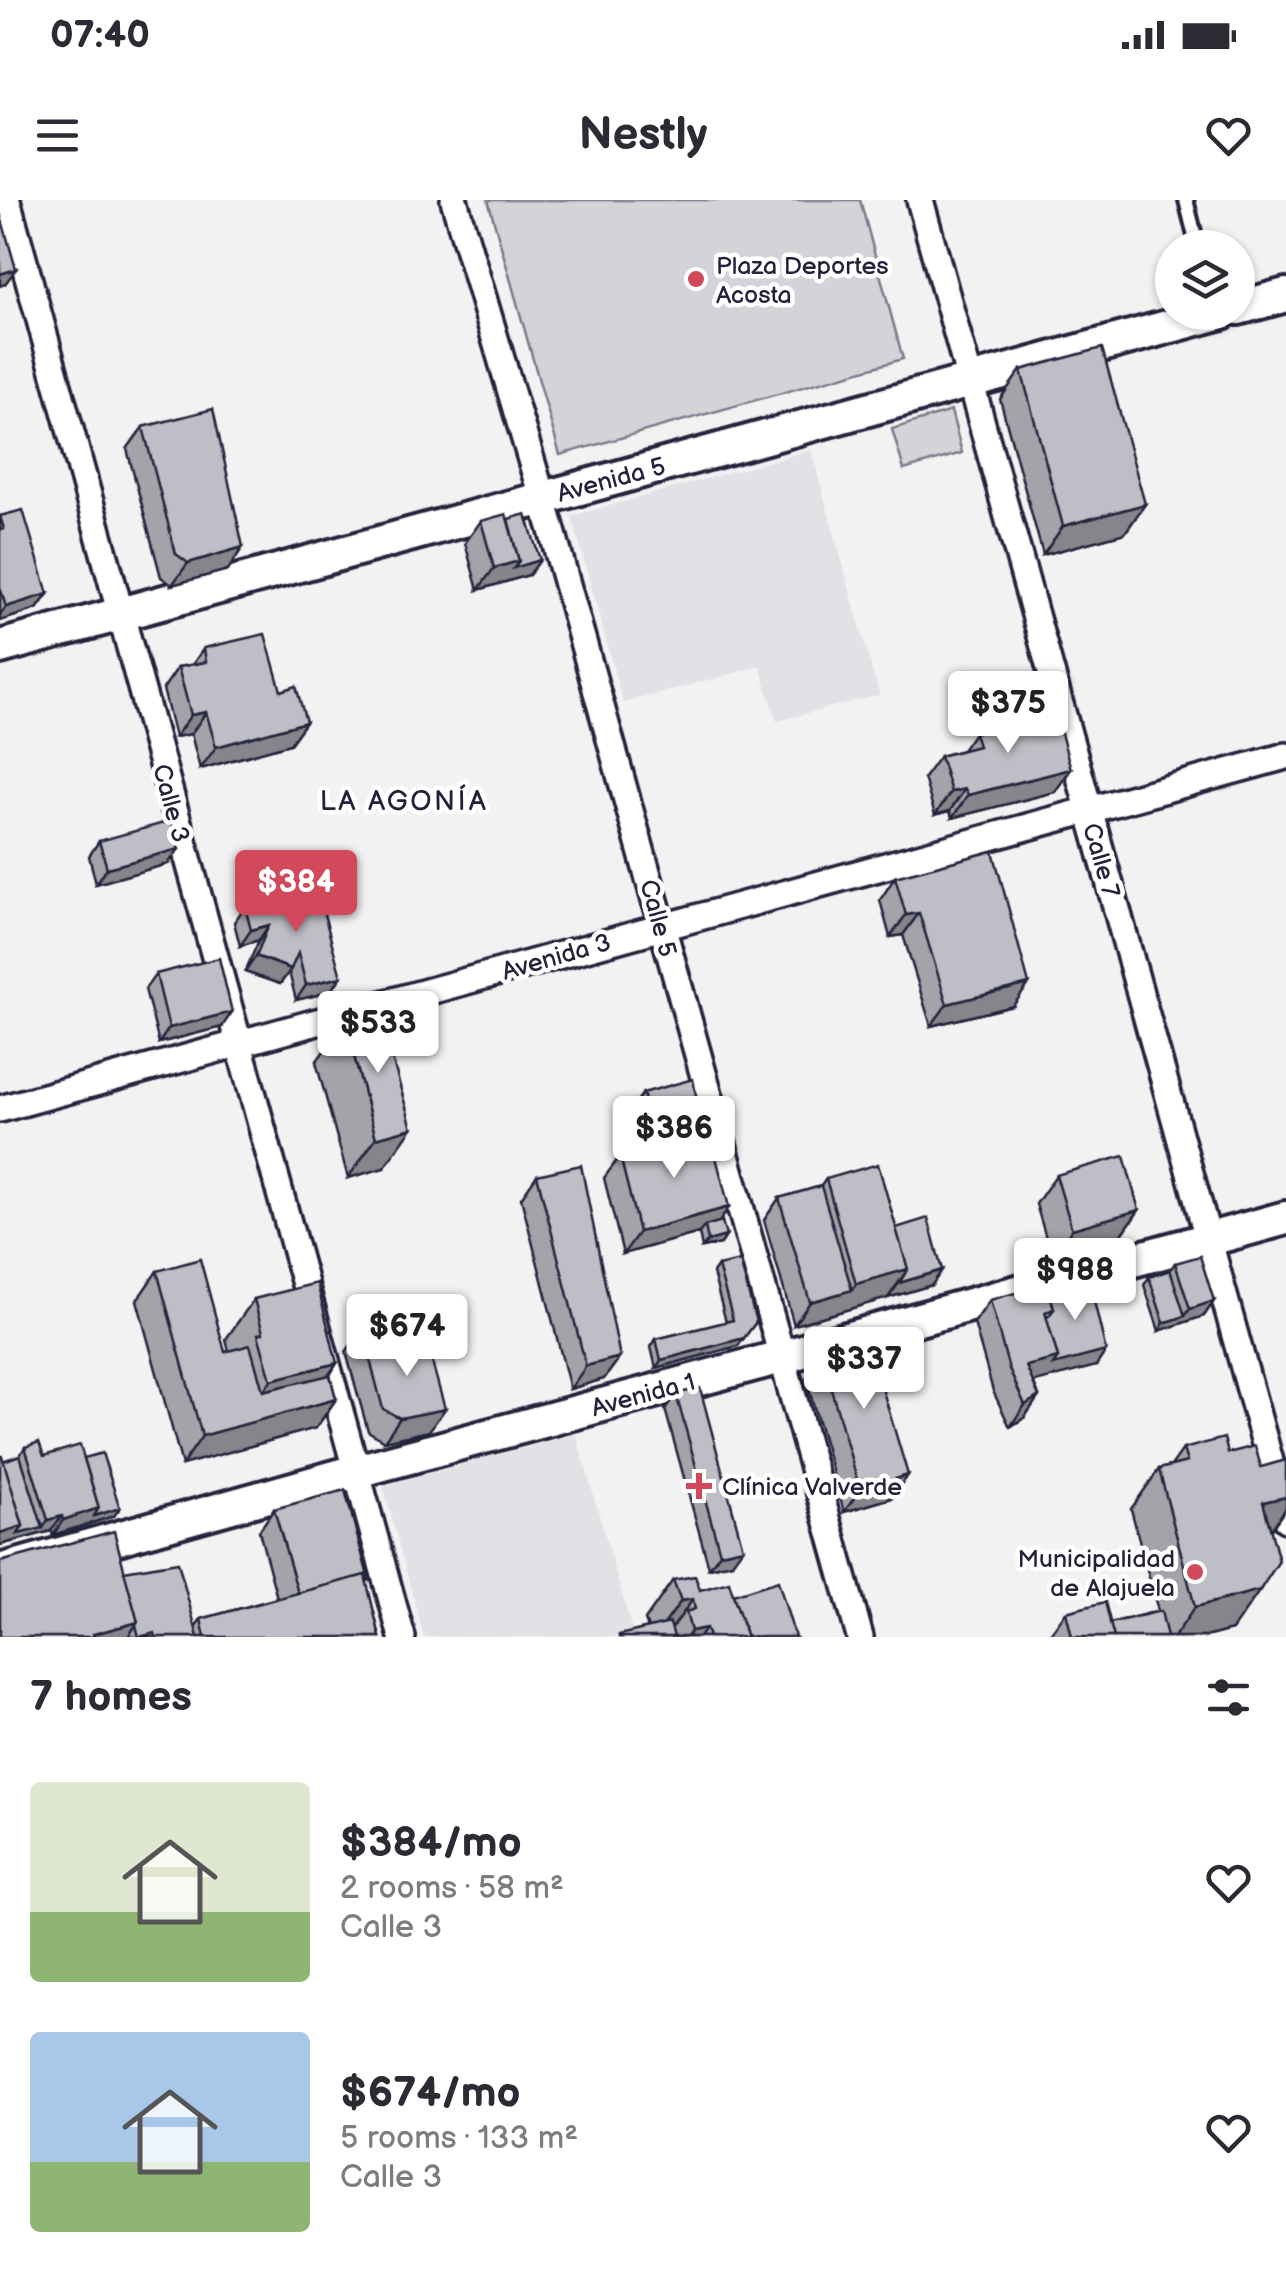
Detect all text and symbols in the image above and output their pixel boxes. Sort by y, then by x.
text: 07:40 [50,13,150,58]
icon: menu [30,108,85,163]
text: Nestly [579,108,707,163]
icon: heart [1201,108,1256,163]
map controls [1155,230,1255,330]
button: layers [1155,230,1255,330]
place label: Plaza Deportes Acosta [716,251,889,311]
marker: Plaza Deportes Acosta [685,268,707,290]
street label: Avenida 5 [554,451,669,510]
pin: $375 [949,671,1067,756]
text: $375 [970,684,1046,723]
street label: Calle 3 [145,761,196,846]
district label: LA AGONÍA [320,784,488,818]
street label: Calle 7 [1075,820,1126,902]
pin: $384 [237,850,355,935]
text: $384 [257,863,335,902]
street label: Calle 5 [632,876,683,960]
street label: Avenida 3 [498,927,614,988]
pin: $533 [319,991,437,1076]
text: $533 [340,1004,416,1043]
pin: $386 [615,1096,733,1181]
text: $386 [635,1109,713,1148]
pin: $988 [1016,1238,1134,1323]
text: $988 [1036,1251,1114,1290]
pin: $674 [348,1294,466,1379]
text: $674 [369,1307,446,1346]
pin: $337 [805,1327,923,1412]
text: $337 [826,1340,902,1379]
street label: Avenida 1 [588,1367,699,1424]
place label: Clínica Valverde [722,1472,902,1503]
marker: Clínica Valverde [686,1473,712,1499]
place label: Municipalidad de Alajuela [1018,1544,1175,1604]
marker: Municipalidad de Alajuela [1184,1561,1206,1583]
icon: filters [1201,1670,1256,1725]
text: 7 homes [30,1672,192,1723]
text: $384/mo [340,1818,522,1869]
icon: home [110,1822,230,1942]
icon: heart [1201,1855,1256,1910]
text: 2 rooms · 58 m² [340,1869,564,1908]
text: Calle 3 [340,1908,442,1947]
text: $674/mo [340,2068,520,2119]
icon: home [110,2072,230,2192]
icon: heart [1201,2105,1256,2160]
text: 5 rooms · 133 m² [340,2119,578,2158]
text: Calle 3 [340,2158,442,2197]

